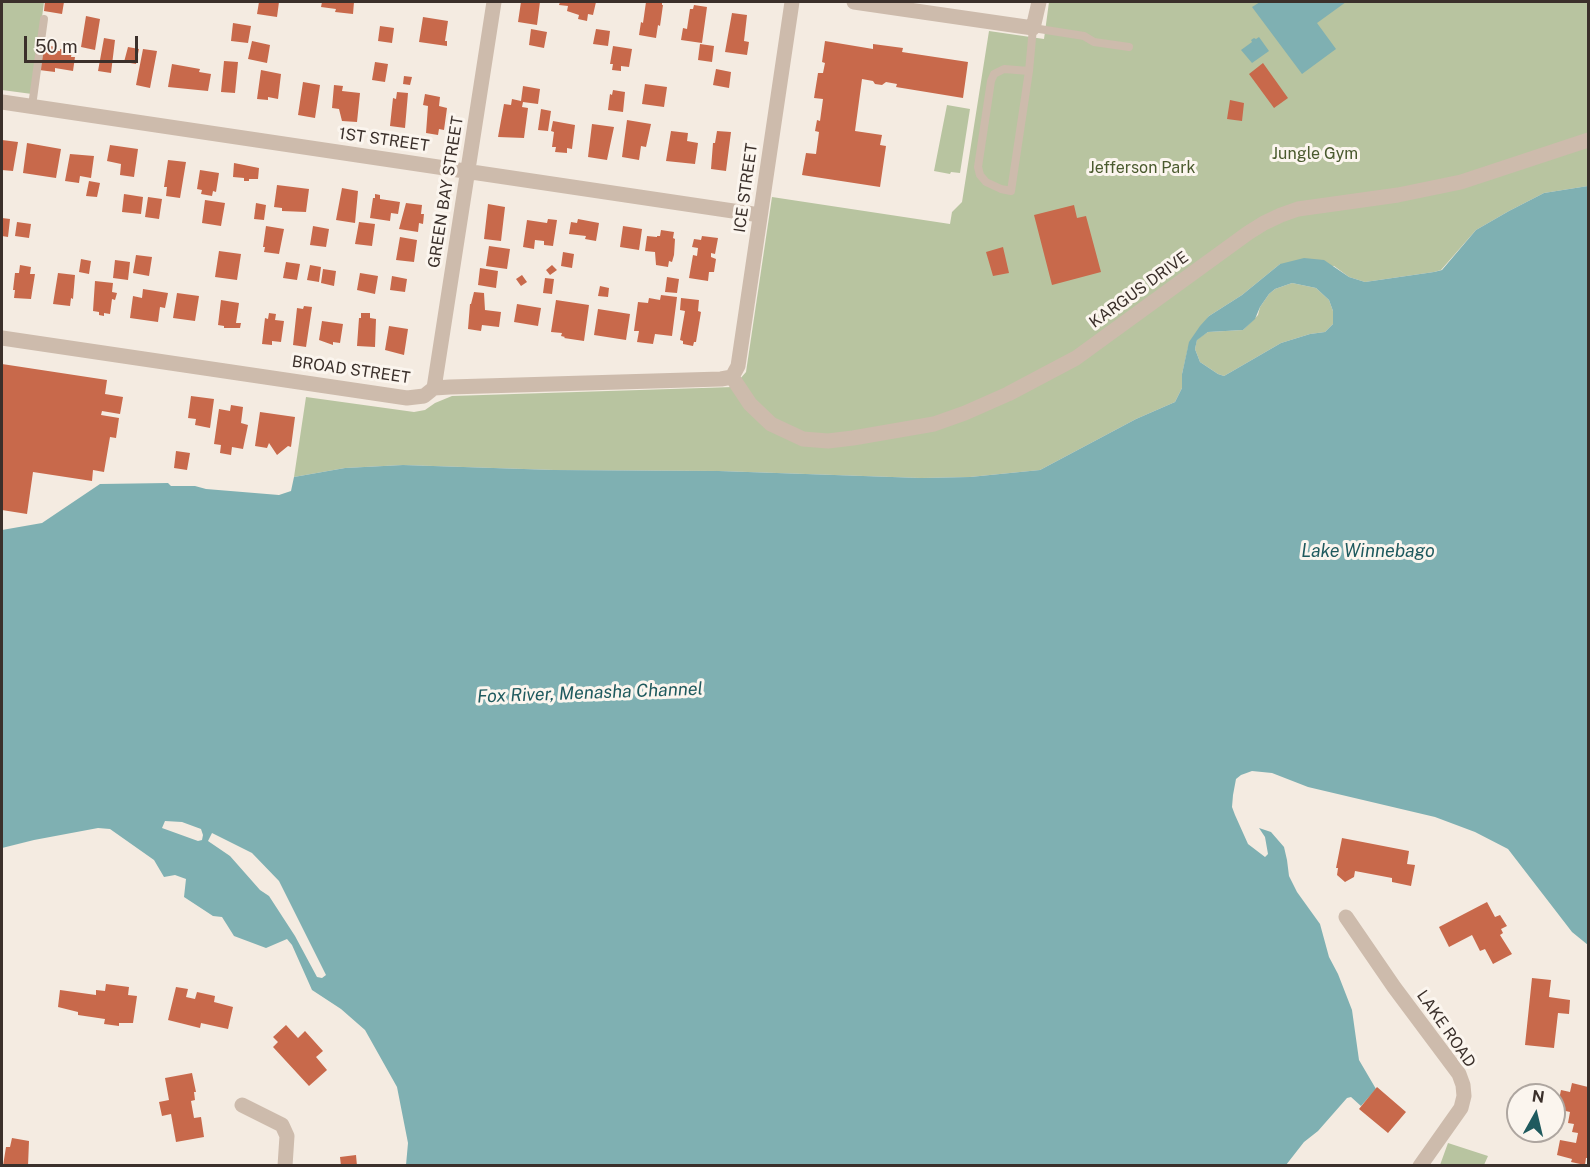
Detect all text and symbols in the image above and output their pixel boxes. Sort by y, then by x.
scale bar [27,24,141,62]
text: 50 m [35,36,78,57]
street label: GREEN BAY STREET [425,115,467,269]
street label: 1ST STREET [338,124,430,156]
street label: ICE STREET [730,142,762,234]
park label: Jungle Gym [1272,144,1358,164]
park label: Jefferson Park [1089,158,1195,178]
street label: KARGUS DRIVE [1086,248,1192,332]
street label: BROAD STREET [290,352,412,388]
water label: Lake Winnebago [1301,540,1435,562]
water label: Fox River, Menasha Channel [477,678,703,708]
street label: LAKE ROAD [1412,987,1480,1071]
north arrow [1506,1083,1566,1143]
text: N [1531,1086,1546,1107]

